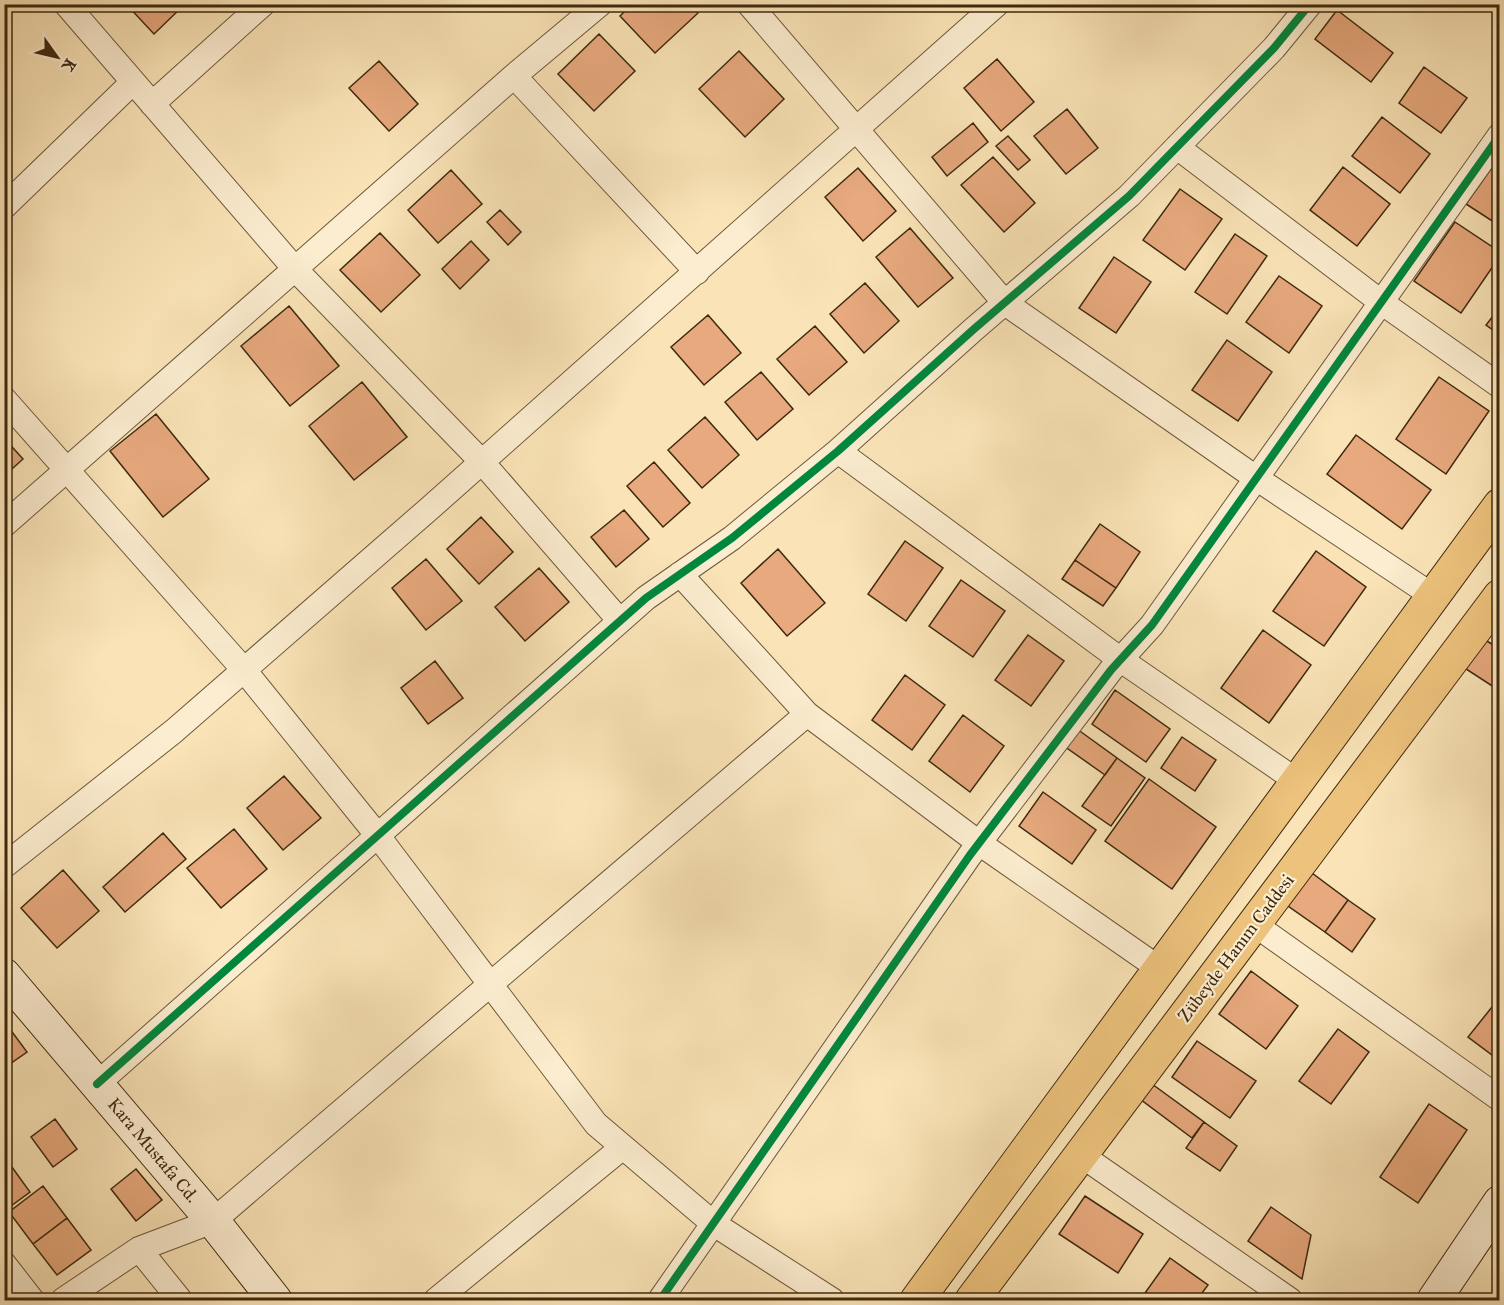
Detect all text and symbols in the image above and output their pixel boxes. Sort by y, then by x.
north arrow [27,27,87,87]
text: K [58,55,80,76]
street label: Zübeyde Hanım Caddesi [1173,870,1299,1026]
street label: Kara Mustafa Cd. [103,1093,203,1207]

